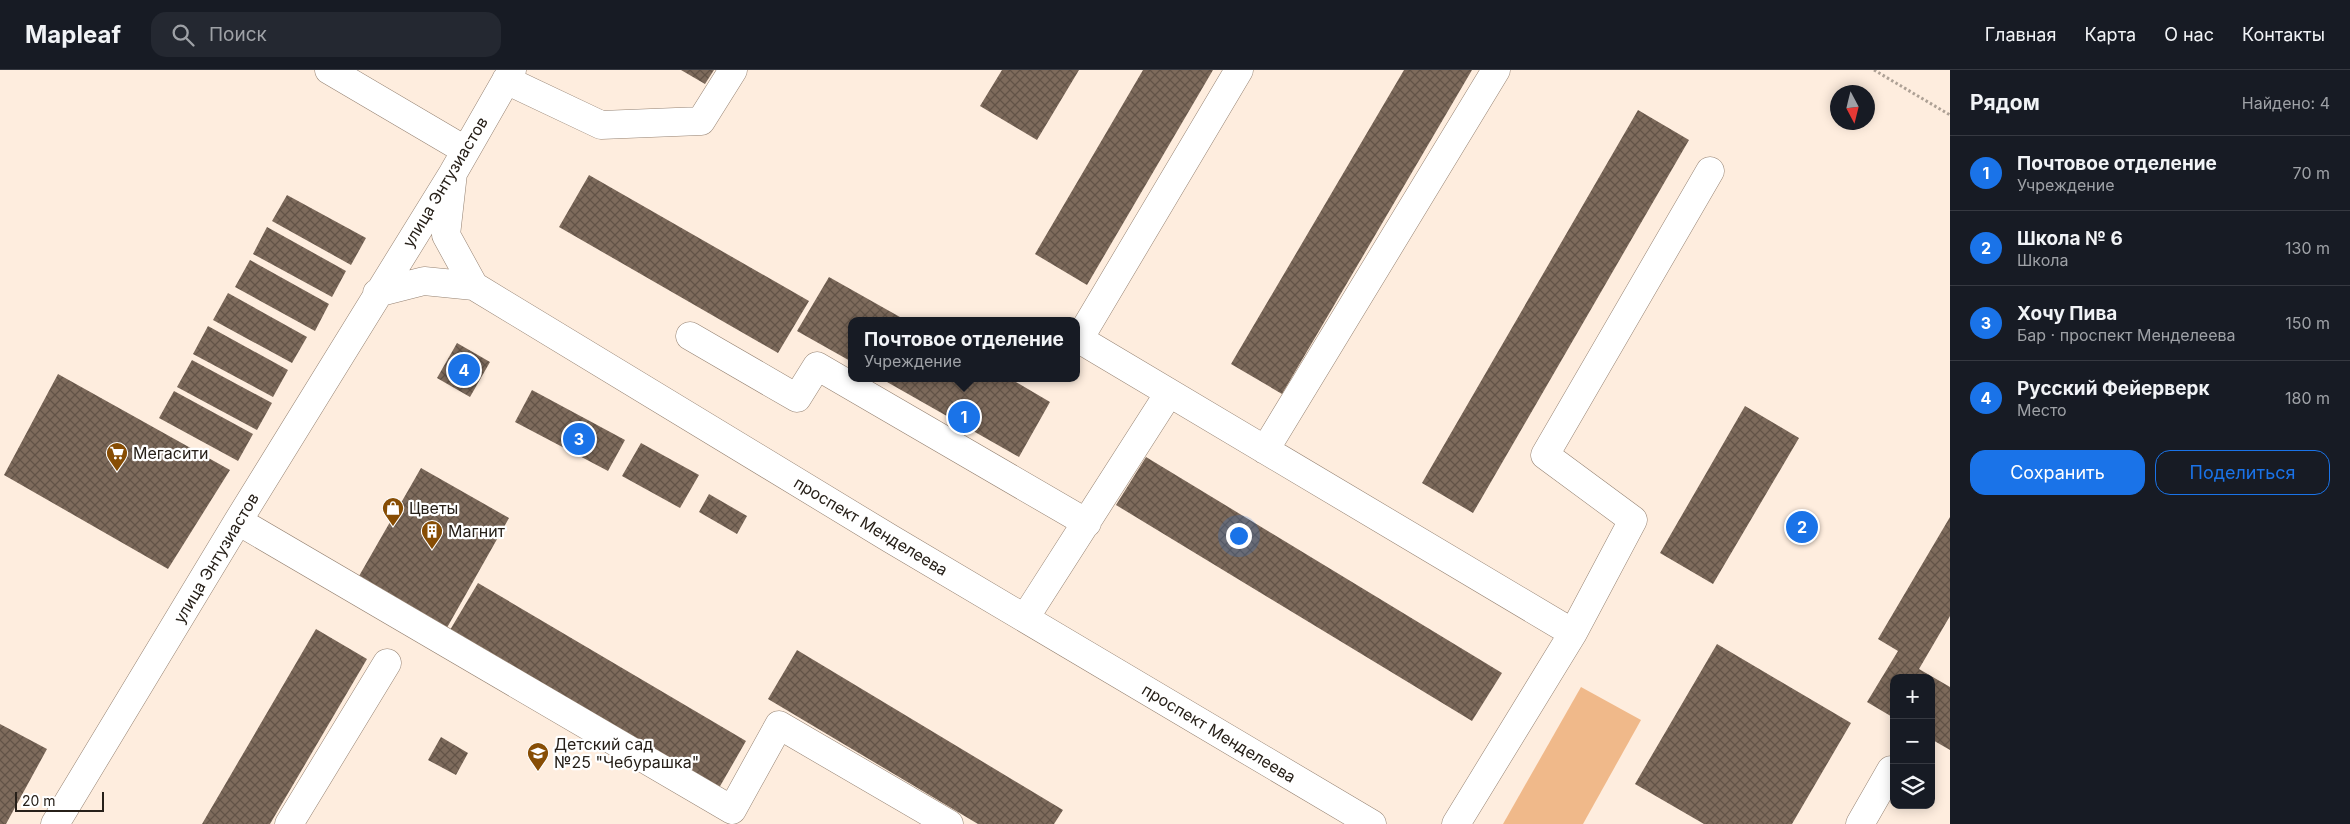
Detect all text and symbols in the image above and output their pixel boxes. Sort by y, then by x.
search box [151,12,501,57]
text: Mapleaf [25,20,121,49]
icon: search [169,21,197,49]
text: Поиск [209,23,267,46]
text: Главная [1985,24,2056,45]
text: Карта [2084,24,2136,45]
text: О нас [2164,24,2214,45]
text: Контакты [2242,24,2325,45]
north arrow [1830,85,1875,130]
text: Рядом [1970,90,2040,115]
text: Найдено: 4 [2242,93,2330,113]
street label: улица Энтузиастов [398,113,492,251]
text: Почтовое отделение [2017,152,2217,175]
text: 1 [1983,163,1989,183]
text: 70 m [2293,163,2330,183]
text: Учреждение [2017,175,2115,195]
text: Школа № 6 [2017,227,2123,250]
text: 2 [1981,238,1991,258]
text: 130 m [2285,238,2330,258]
text: Школа [2017,250,2068,270]
text: Хочу Пива [2017,302,2117,325]
text: 3 [1981,313,1991,333]
text: 150 m [2285,313,2330,333]
popup [848,317,1080,382]
text: Бар · проспект Менделеева [2017,325,2236,345]
text: Почтовое отделение [864,328,1064,351]
pin: 4 [448,351,480,389]
text: Учреждение [864,351,962,371]
text: Русский Фейерверк [2017,377,2210,400]
text: 4 [1981,388,1991,408]
text: 180 m [2285,388,2330,408]
pin: 1 [948,398,980,436]
text: Место [2017,400,2067,420]
pin: 3 [563,420,595,458]
supermarket icon: Мегасити [105,441,129,472]
place label: Мегасити [133,443,209,463]
button: Сохранить [1970,450,2145,495]
button: Поделиться [2155,450,2330,495]
street label: проспект Менделеева [791,472,951,580]
street label: улица Энтузиастов [169,489,263,627]
shop icon: Цветы [381,496,405,527]
place label: Цветы [409,498,458,518]
pin: 2 [1786,508,1818,546]
building icon: Магнит [420,519,444,550]
place label: Магнит [448,521,506,541]
your location [1226,523,1252,549]
map controls [1890,674,1935,809]
button: + [1890,674,1935,719]
street label: проспект Менделеева [1139,679,1299,787]
button: − [1890,719,1935,764]
place label: Детский сад №25 "Чебурашка" [554,734,699,772]
school or university icon: Детский сад №25 "Чебурашка" [526,741,550,772]
button: layers [1890,764,1935,809]
scale bar [15,789,104,812]
text: 20 m [22,792,56,809]

